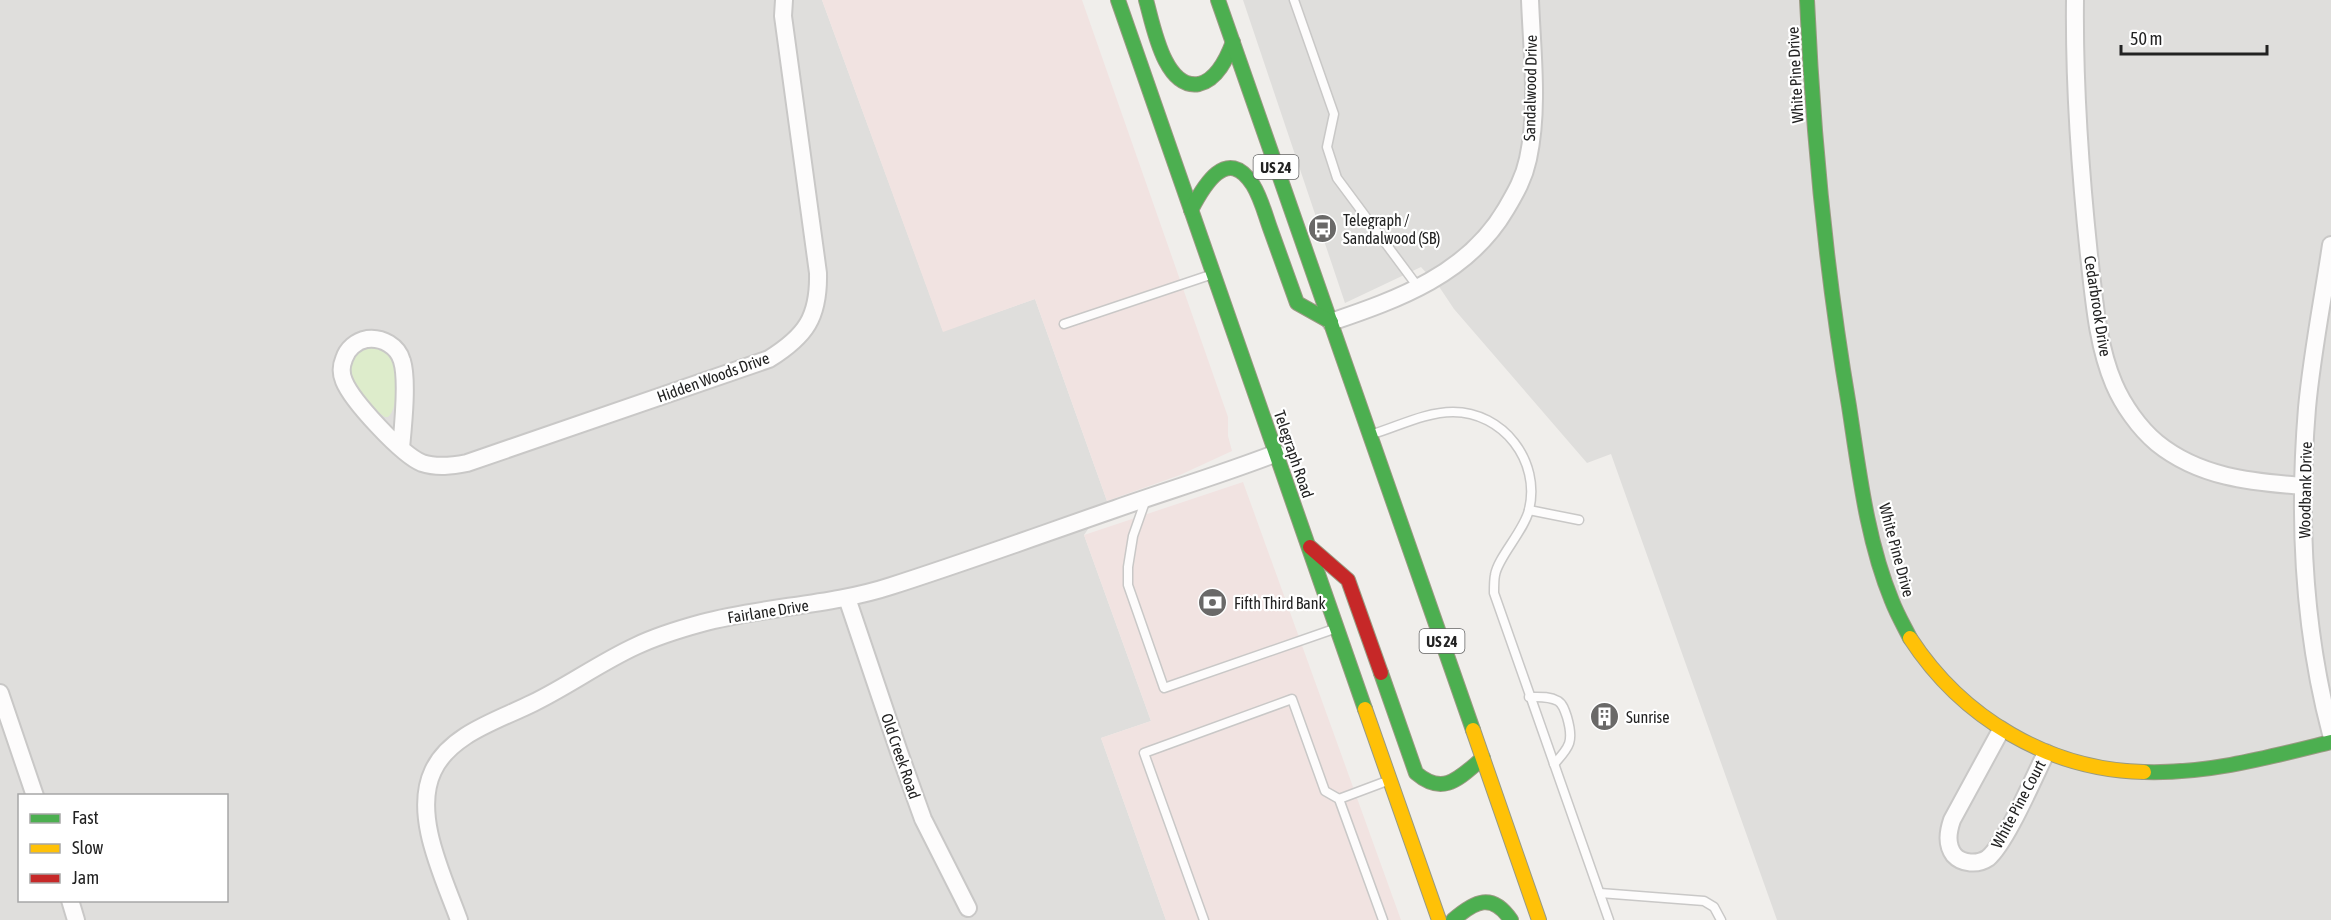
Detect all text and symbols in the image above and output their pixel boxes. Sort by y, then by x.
scale bar [2121,18,2266,56]
street label: White Pine Drive [1783,26,1807,124]
text: 50 m [2130,28,2162,49]
street label: Sandalwood Drive [1520,35,1540,141]
road number: US 24 [1254,155,1298,179]
place label: Telegraph / Sandalwood (SB) [1343,211,1440,248]
bus stop icon: Telegraph / Sandalwood (SB) [1306,213,1338,245]
street label: Cedarbrook Drive [2081,254,2115,358]
street label: Hidden Woods Drive [654,348,772,406]
street label: Telegraph Road [1270,408,1317,501]
street label: Woodbank Drive [2295,441,2315,539]
street label: White Pine Drive [1876,501,1918,599]
bank icon: Fifth Third Bank [1197,587,1229,619]
place label: Fifth Third Bank [1234,594,1326,612]
street label: Fairlane Drive [726,596,810,626]
road number: US 24 [1420,629,1464,653]
building icon: Sunrise [1589,701,1621,733]
place label: Sunrise [1626,708,1670,726]
street label: Old Creek Road [878,711,924,801]
street label: White Pine Court [1987,757,2049,851]
legend [18,794,228,902]
text: Fast [72,807,99,828]
text: Slow [72,837,103,858]
text: Jam [72,867,99,888]

